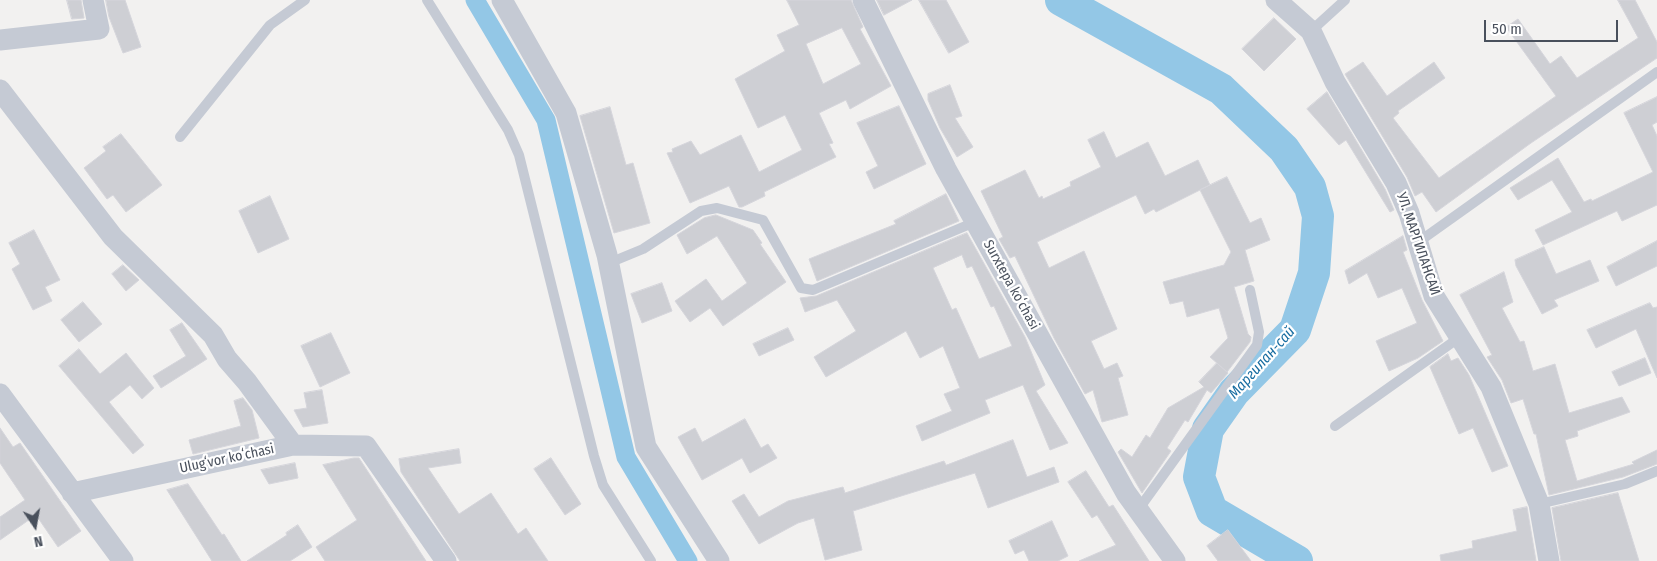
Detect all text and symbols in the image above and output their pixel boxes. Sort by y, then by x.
scale bar [1487,10,1621,42]
text: 50 m [1492,20,1522,38]
street label: УЛ. МАРГИЛАНСАЙ [1393,190,1443,298]
street label: Surxtepa koʻchasi [979,237,1043,333]
water label: Маргилан-сай [1225,323,1299,403]
street label: Ulugʻvor koʻchasi [178,441,276,477]
north arrow [10,501,60,551]
text: N [32,532,44,550]

